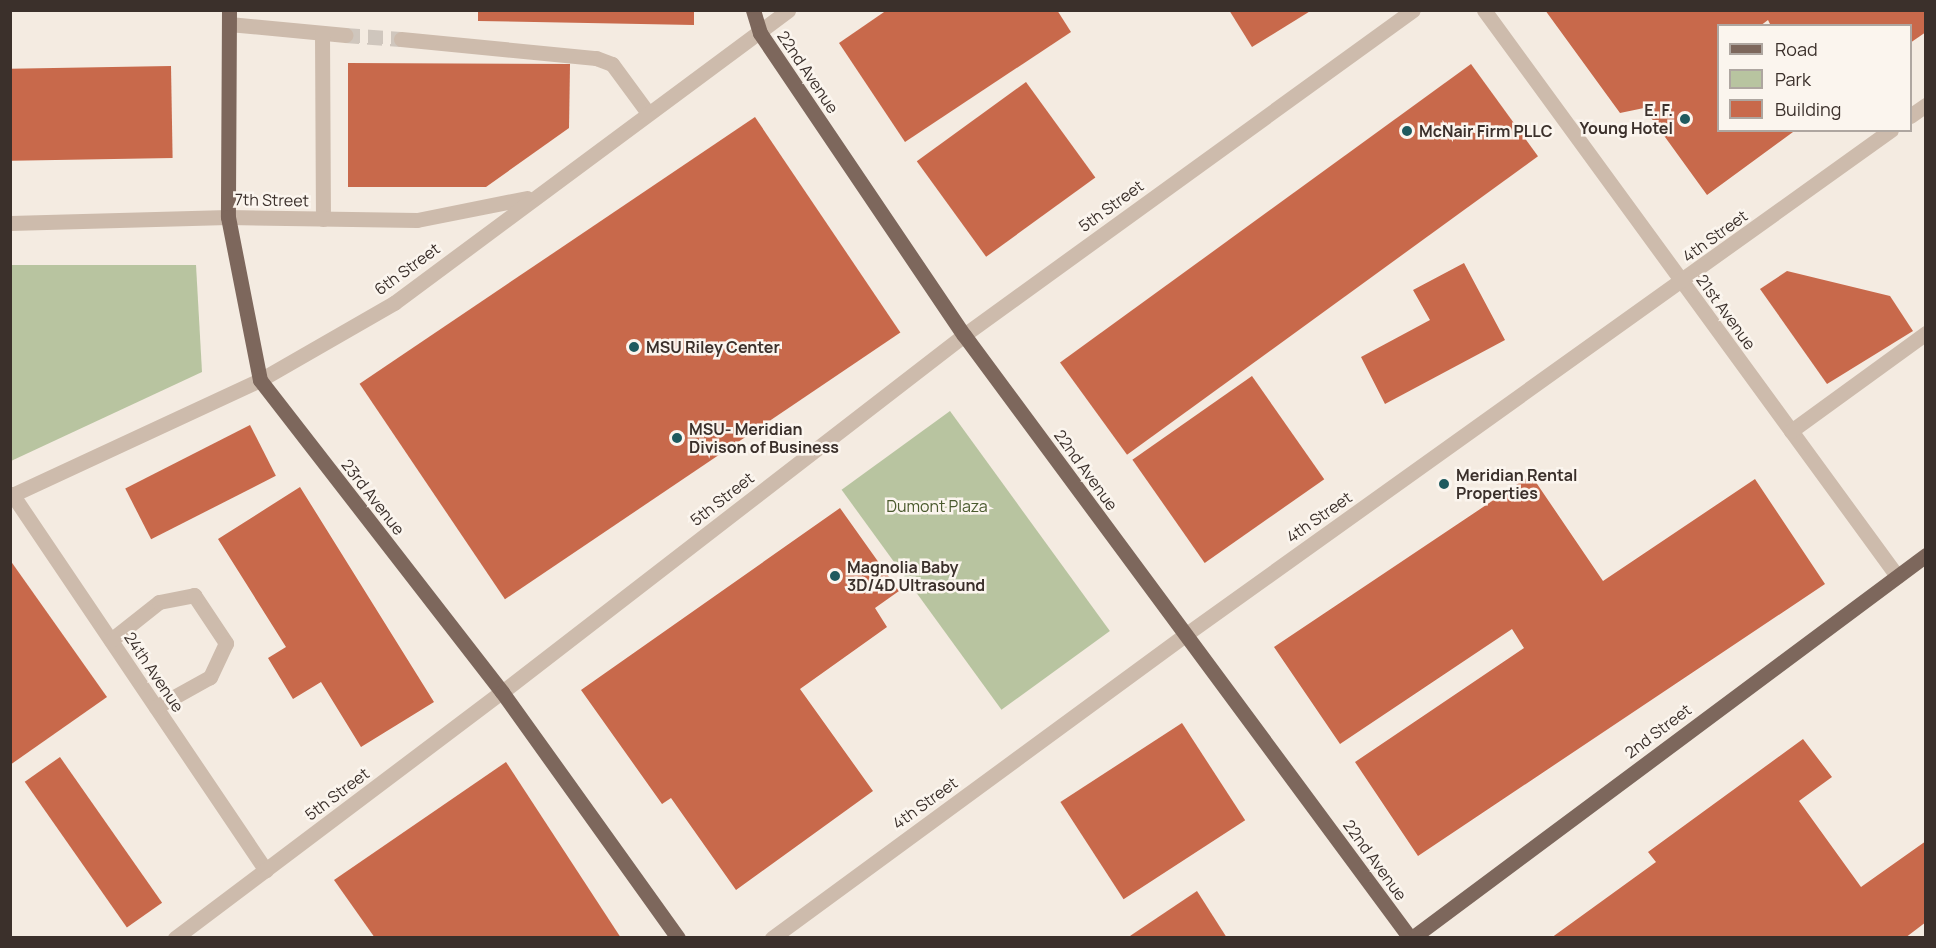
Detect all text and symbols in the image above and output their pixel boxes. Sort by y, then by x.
legend [1717,24,1912,132]
street label: 22nd Avenue [773,27,843,117]
text: Road [1775,37,1818,61]
text: Park [1775,67,1811,91]
text: Building [1775,97,1841,121]
place label: E. F. Young Hotel [1579,100,1673,138]
marker: E. F. Young Hotel [1678,112,1692,126]
place label: McNair Firm PLLC [1419,121,1553,141]
marker: McNair Firm PLLC [1400,124,1414,138]
street label: 5th Street [1075,176,1147,236]
street label: 7th Street [235,190,309,210]
street label: 4th Street [1679,206,1751,266]
street label: 6th Street [371,239,443,299]
street label: 21st Avenue [1692,271,1760,353]
place label: MSU Riley Center [646,337,780,357]
marker: MSU Riley Center [627,340,641,354]
place label: MSU- Meridian Divison of Business [689,419,839,457]
street label: 22nd Avenue [1050,426,1122,514]
marker: MSU- Meridian Divison of Business [670,431,684,445]
street label: 23rd Avenue [337,455,409,539]
place label: Meridian Rental Properties [1456,465,1578,503]
street label: 5th Street [686,468,758,530]
marker: Meridian Rental Properties [1437,477,1451,491]
street label: 4th Street [1283,487,1355,547]
park label: Dumont Plaza [886,496,988,516]
place label: Magnolia Baby 3D/4D Ultrasound [847,557,985,595]
marker: Magnolia Baby 3D/4D Ultrasound [828,569,842,583]
street label: 24th Avenue [120,628,188,716]
street label: 2nd Street [1621,700,1695,762]
street label: 5th Street [301,764,373,824]
street label: 4th Street [889,773,961,833]
street label: 22nd Avenue [1339,816,1411,904]

